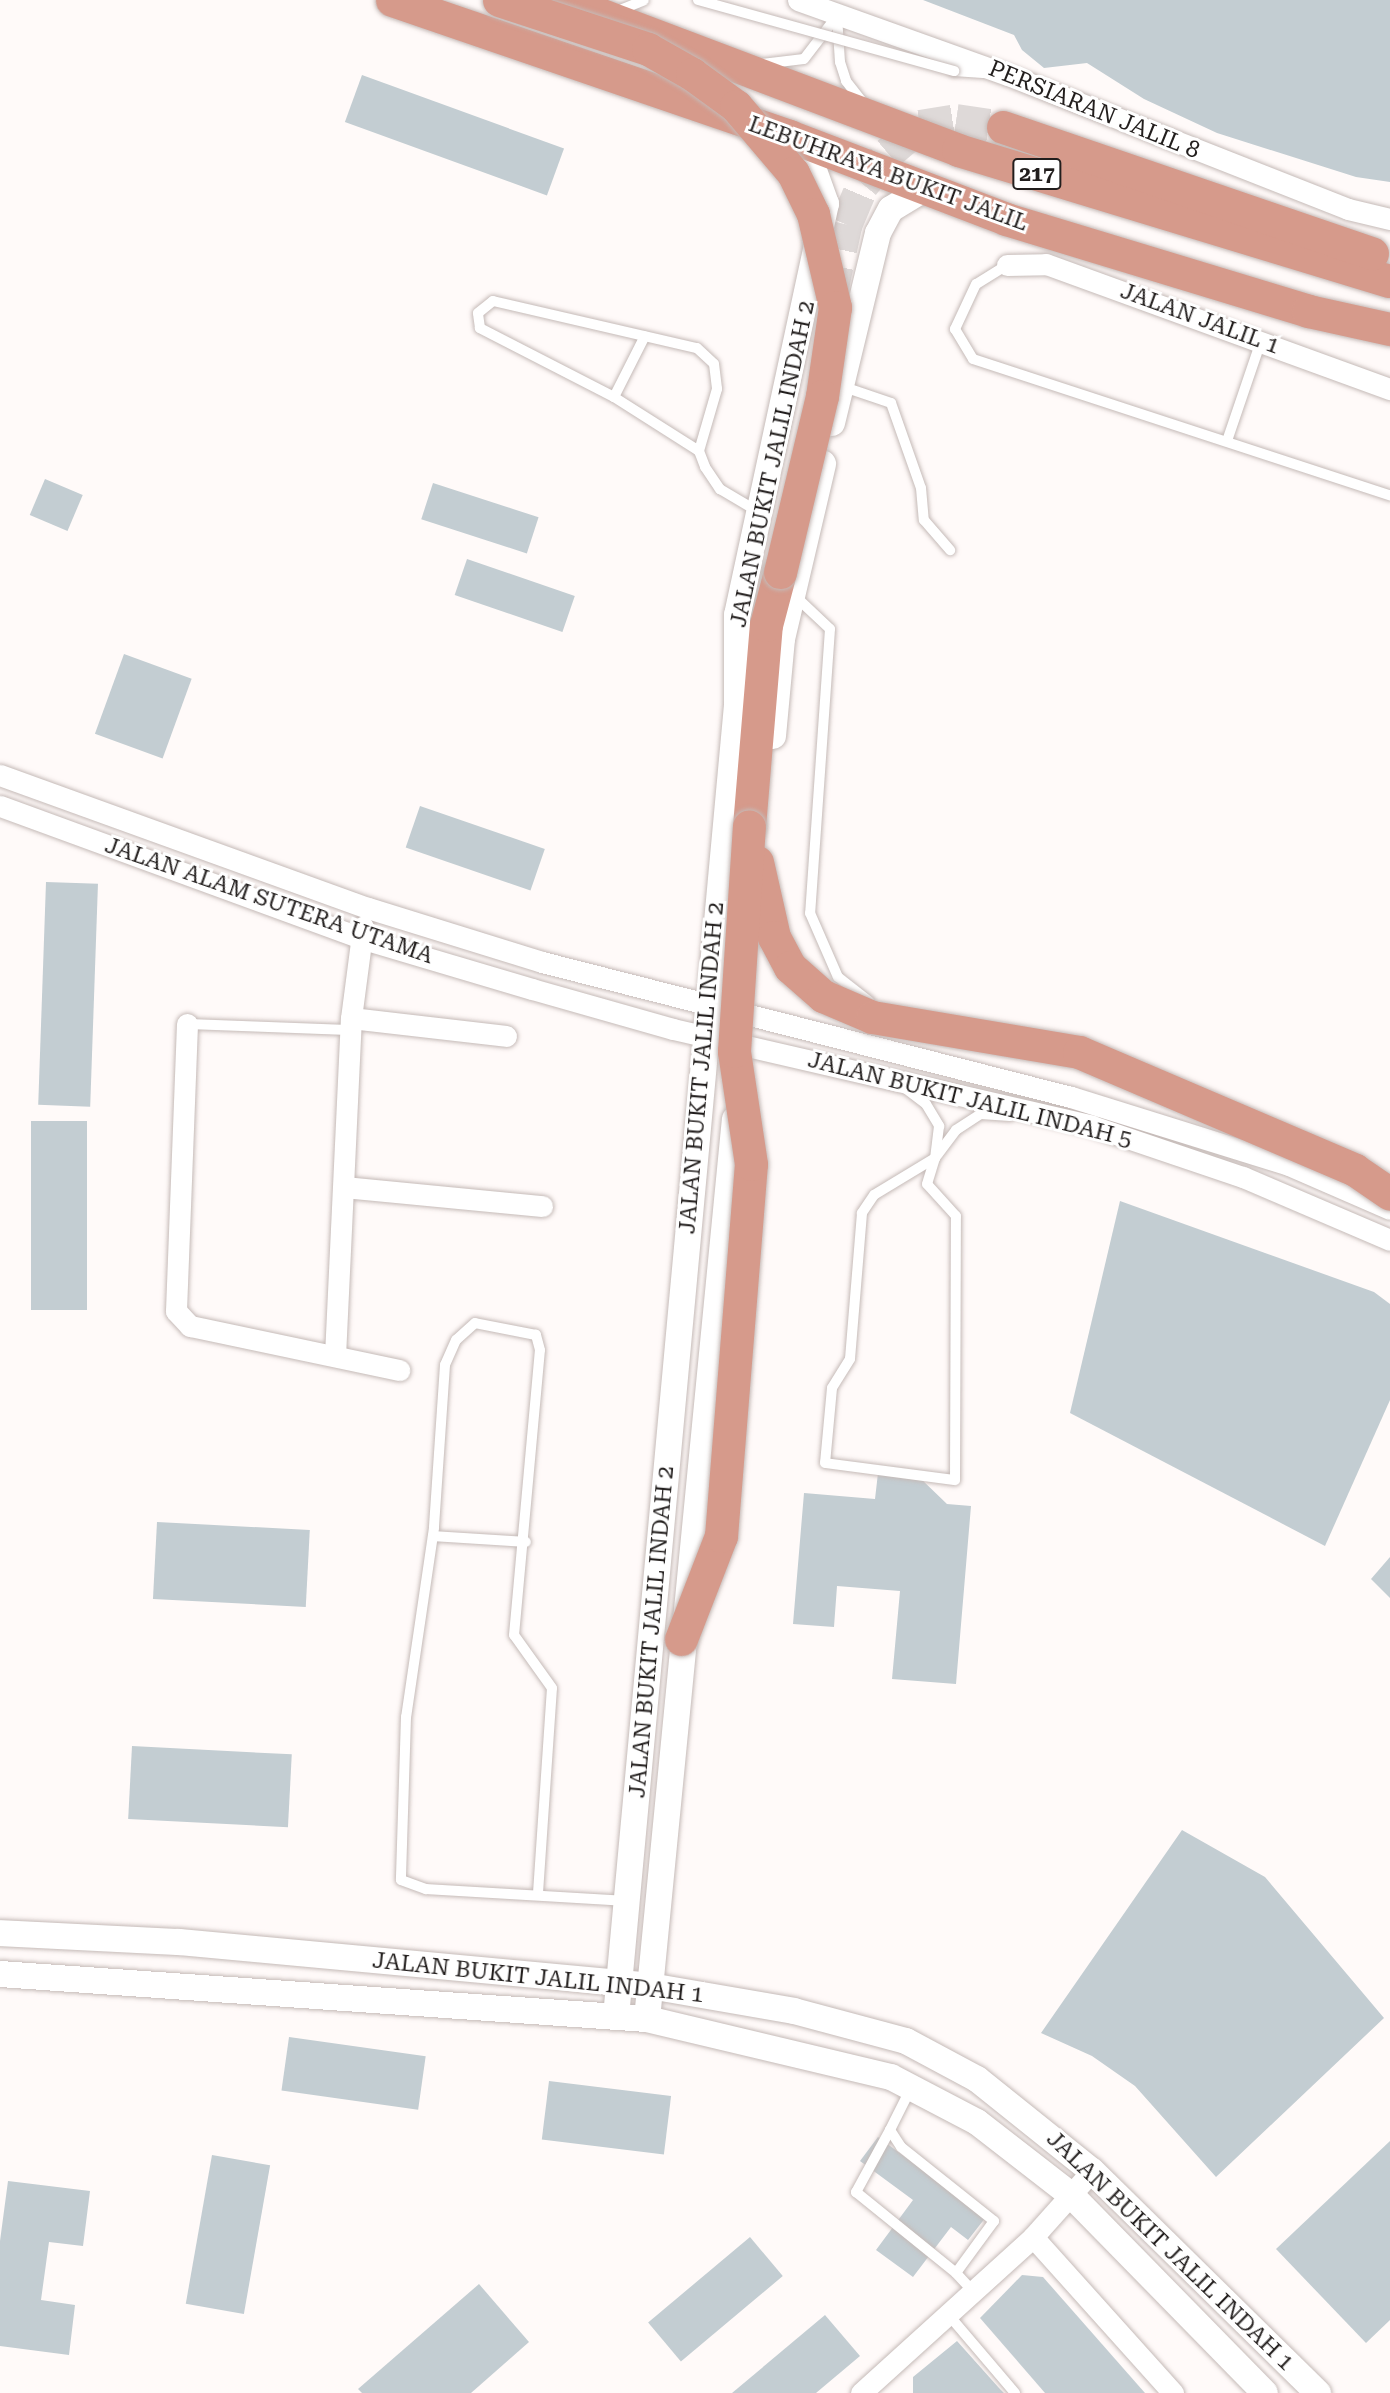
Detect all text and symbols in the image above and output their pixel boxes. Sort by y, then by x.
street label: PERSIARAN JALIL 8 [984,55,1204,165]
street label: LEBUHRAYA BUKIT JALIL [745,111,1031,237]
road number: 217 [1011,156,1063,192]
street label: JALAN JALIL 1 [1117,277,1283,361]
street label: JALAN BUKIT JALIL INDAH 2 [725,298,821,630]
street label: JALAN ALAM SUTERA UTAMA [101,832,437,970]
street label: JALAN BUKIT JALIL INDAH 2 [674,901,730,1235]
street label: JALAN BUKIT JALIL INDAH 5 [805,1046,1135,1154]
street label: JALAN BUKIT JALIL INDAH 2 [624,1465,680,1799]
street label: JALAN BUKIT JALIL INDAH 1 [371,1947,705,2009]
street label: JALAN BUKIT JALIL INDAH 1 [1041,2125,1299,2377]

